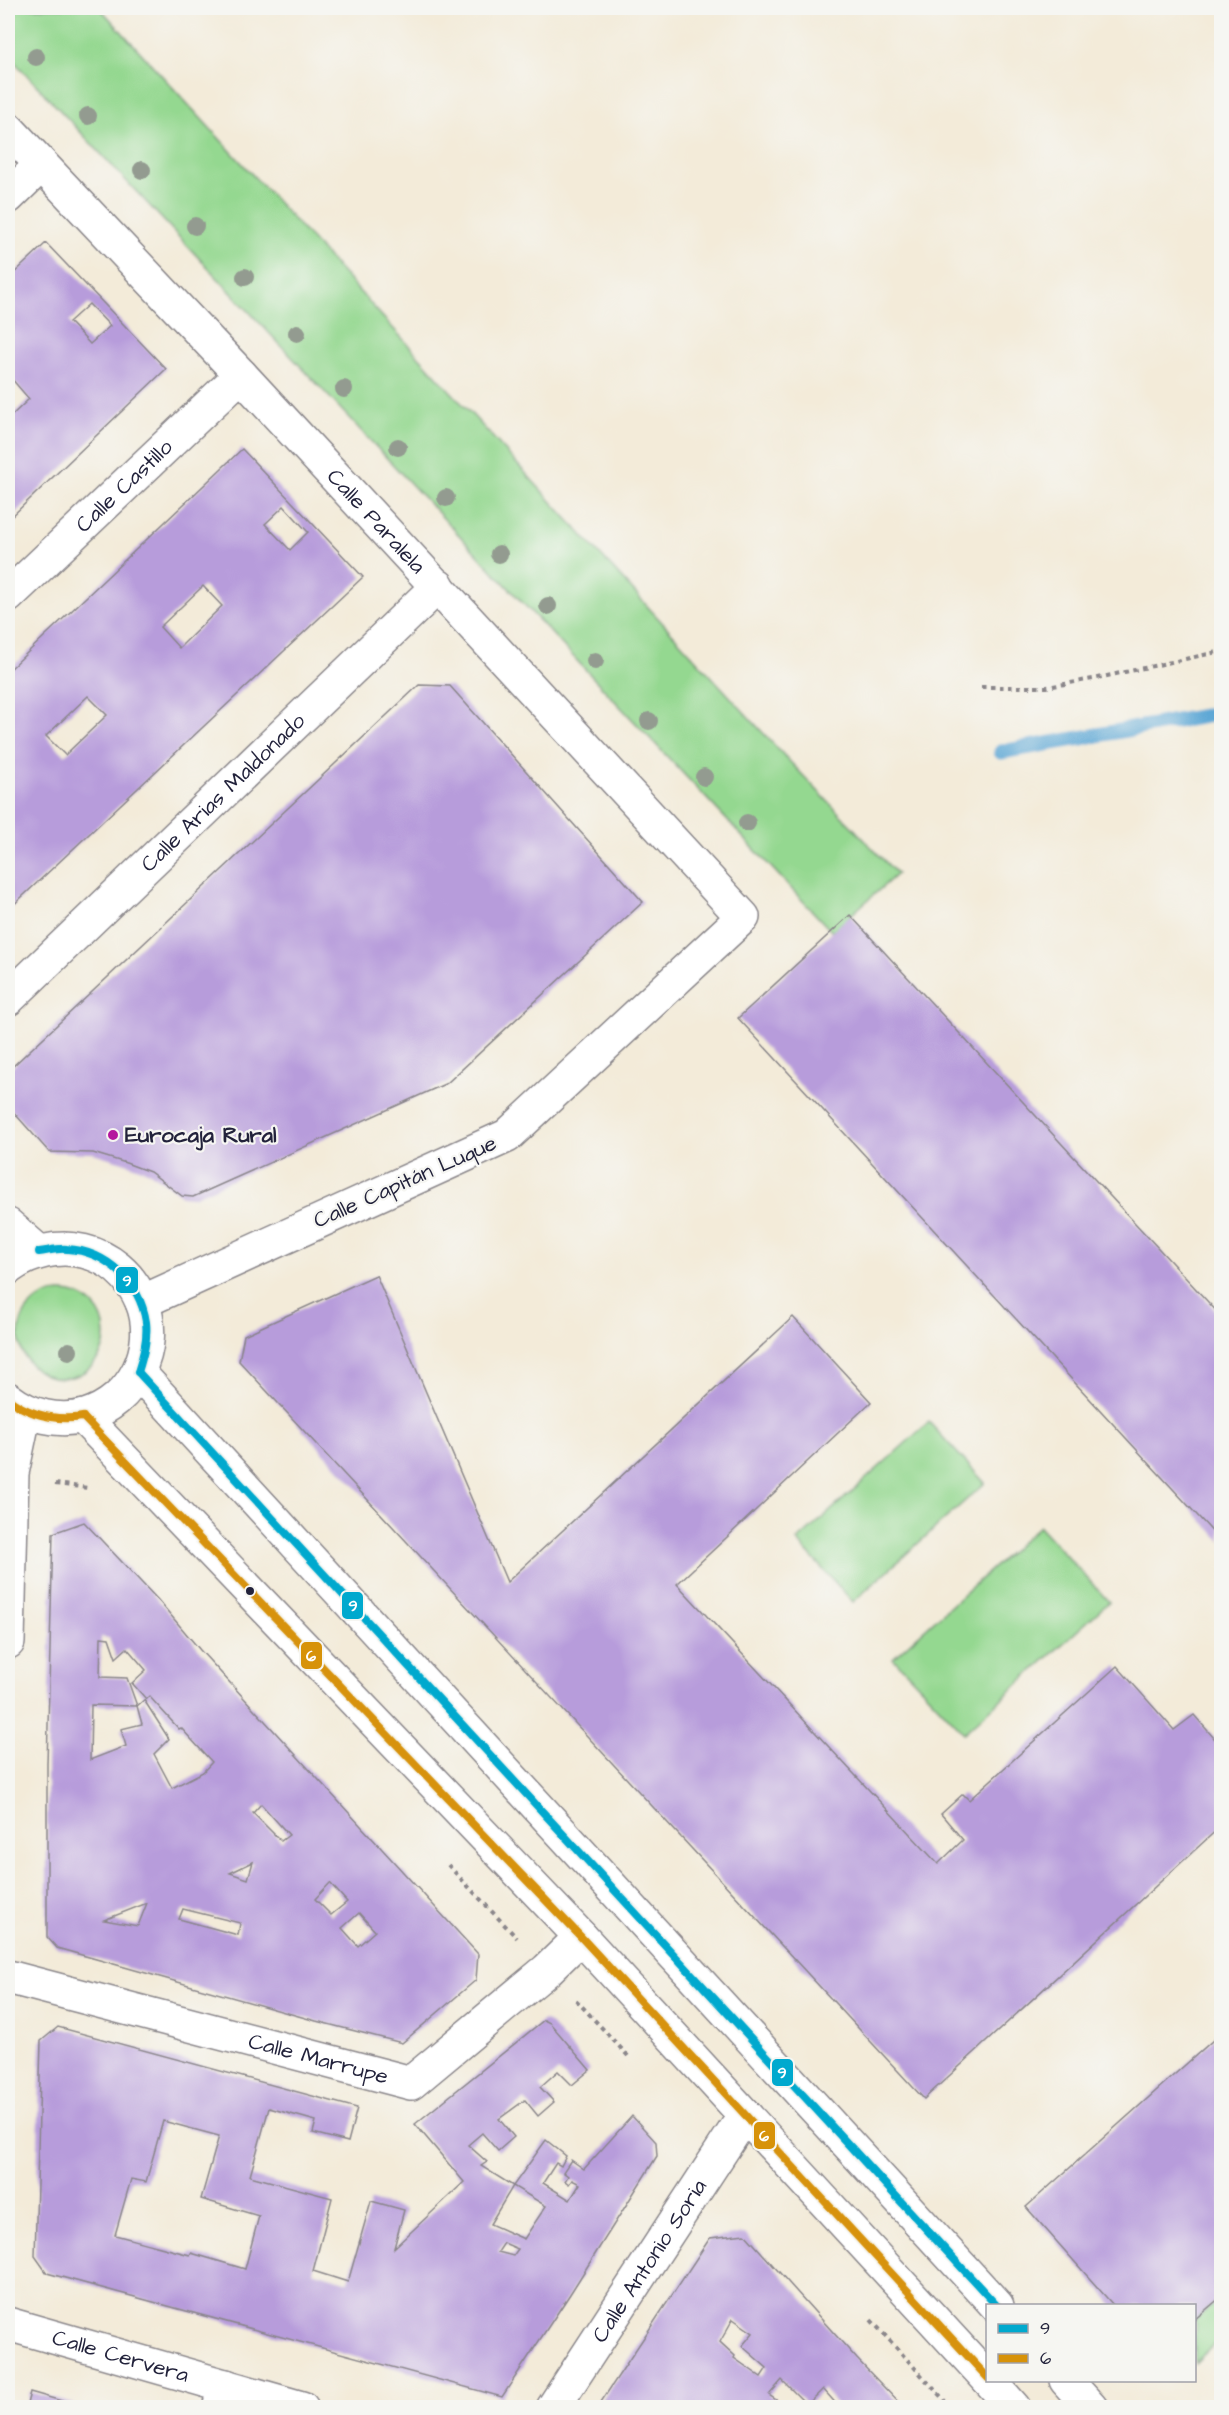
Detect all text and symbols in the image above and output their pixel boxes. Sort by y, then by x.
street label: Calle Castillo [68,432,180,540]
street label: Calle Paralela [320,462,433,580]
street label: Calle Arias Maldonado [134,706,313,879]
place label: Eurocaja Rural [125,1120,277,1151]
marker: Eurocaja Rural [106,1128,120,1142]
street label: Calle Capitán Luque [309,1128,502,1236]
line badge: 9 [115,1266,139,1294]
text: 9 [122,1270,132,1292]
unlabelled marker [244,1585,256,1597]
line badge: 9 [341,1591,364,1620]
text: 9 [348,1595,358,1617]
line badge: 6 [300,1641,323,1670]
text: 6 [306,1645,316,1667]
street label: Calle Marrupe [245,2025,392,2092]
line badge: 9 [771,2058,794,2087]
text: 9 [777,2062,787,2084]
line badge: 6 [753,2121,776,2150]
text: 6 [759,2125,769,2147]
street label: Calle Antonio Soria [585,2173,714,2349]
legend [986,2304,1196,2382]
text: 9 [1040,2316,1050,2341]
street label: Calle Cervera [49,2322,192,2390]
text: 6 [1040,2346,1051,2371]

